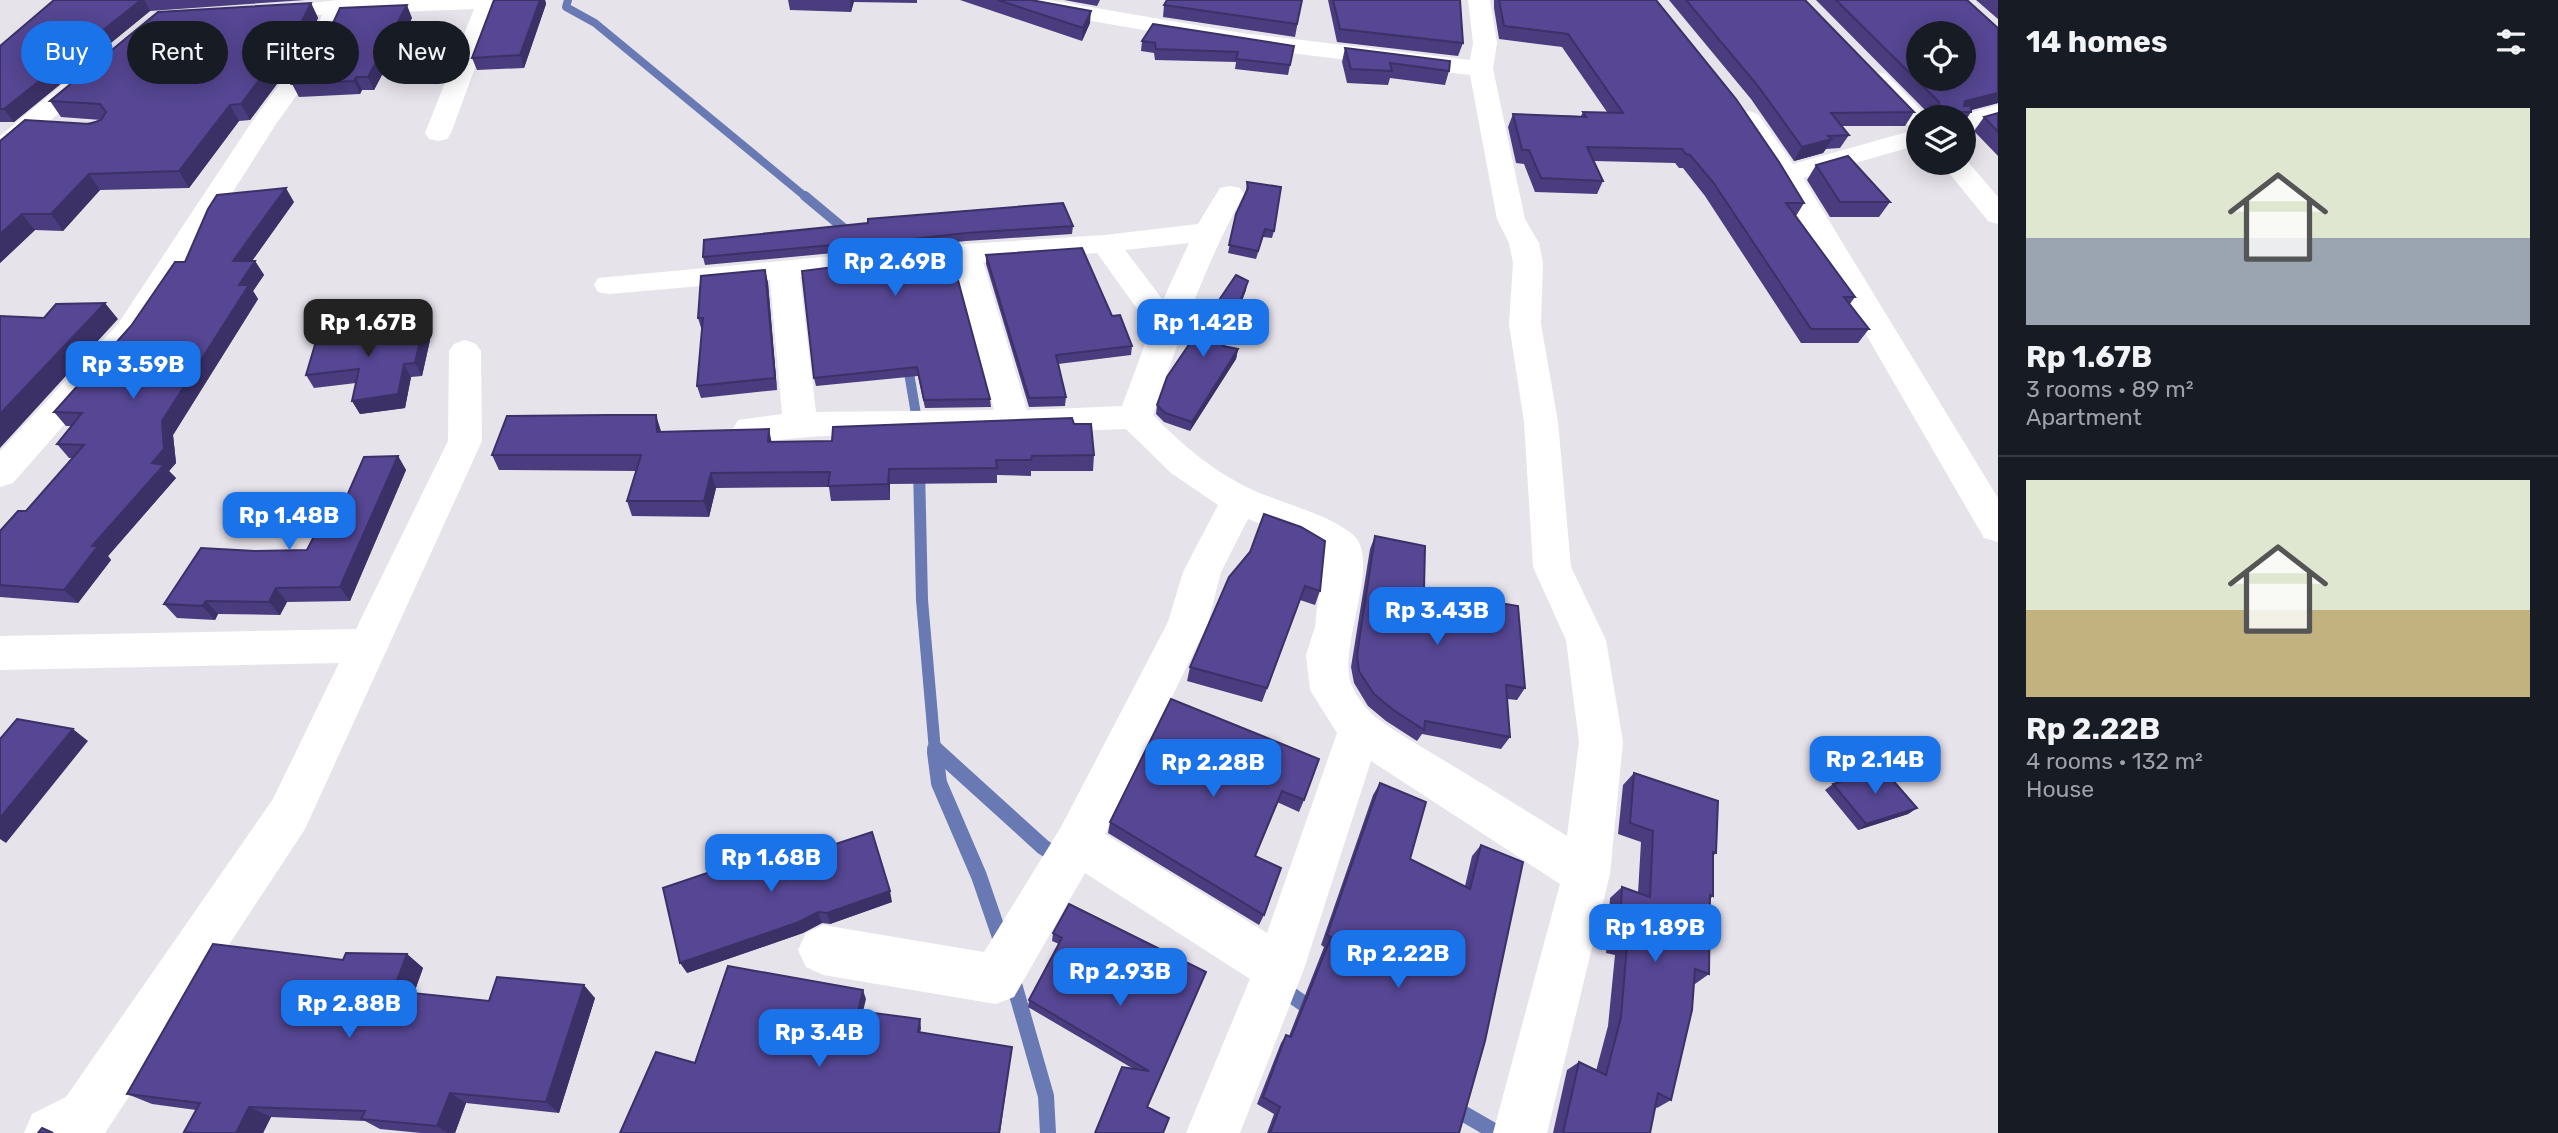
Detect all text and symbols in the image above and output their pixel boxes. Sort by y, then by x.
chip: Buy [21,21,113,84]
chip: Rent [127,21,228,84]
chip: Filters [242,21,359,84]
chip: New [373,21,470,84]
map controls [1906,21,1976,175]
button: locate [1906,21,1976,91]
icon: filters [2492,23,2530,61]
text: 14 homes [2026,24,2168,60]
button: layers [1906,105,1976,175]
icon: home [2215,154,2341,280]
pin: Rp 2.69B [823,238,967,298]
text: Rp 2.69B [844,247,946,275]
pin: Rp 1.67B [296,300,440,359]
pin: Rp 1.42B [1131,300,1275,359]
text: Rp 1.67B [320,308,416,336]
text: Rp 1.42B [1153,308,1253,336]
text: Rp 1.67B [2026,339,2152,375]
pin: Rp 3.59B [61,342,205,401]
text: Rp 3.59B [82,350,184,378]
text: 3 rooms · 89 m² [2026,375,2194,403]
text: Apartment [2026,403,2142,431]
pin: Rp 1.48B [217,492,361,552]
text: Rp 1.48B [239,501,339,529]
icon: home [2215,526,2341,652]
pin: Rp 3.43B [1365,588,1509,647]
text: Rp 3.43B [1385,596,1489,624]
text: Rp 2.22B [2026,711,2160,747]
pin: Rp 2.14B [1803,736,1947,796]
pin: Rp 2.28B [1141,740,1285,799]
text: Rp 2.14B [1826,745,1924,773]
text: 4 rooms · 132 m² [2026,747,2203,775]
text: Rp 2.28B [1161,748,1265,776]
text: House [2026,775,2094,803]
pin: Rp 1.68B [699,834,843,894]
text: Rp 1.68B [721,843,821,871]
pin: Rp 1.89B [1583,904,1727,964]
text: Rp 1.89B [1605,913,1705,941]
pin: Rp 2.22B [1326,930,1470,990]
text: Rp 2.22B [1347,939,1449,967]
pin: Rp 2.93B [1048,948,1192,1008]
text: Rp 2.93B [1069,957,1171,985]
pin: Rp 2.88B [277,981,421,1040]
text: Rp 2.88B [297,989,401,1017]
pin: Rp 3.4B [754,1010,884,1069]
text: Rp 3.4B [775,1018,863,1046]

